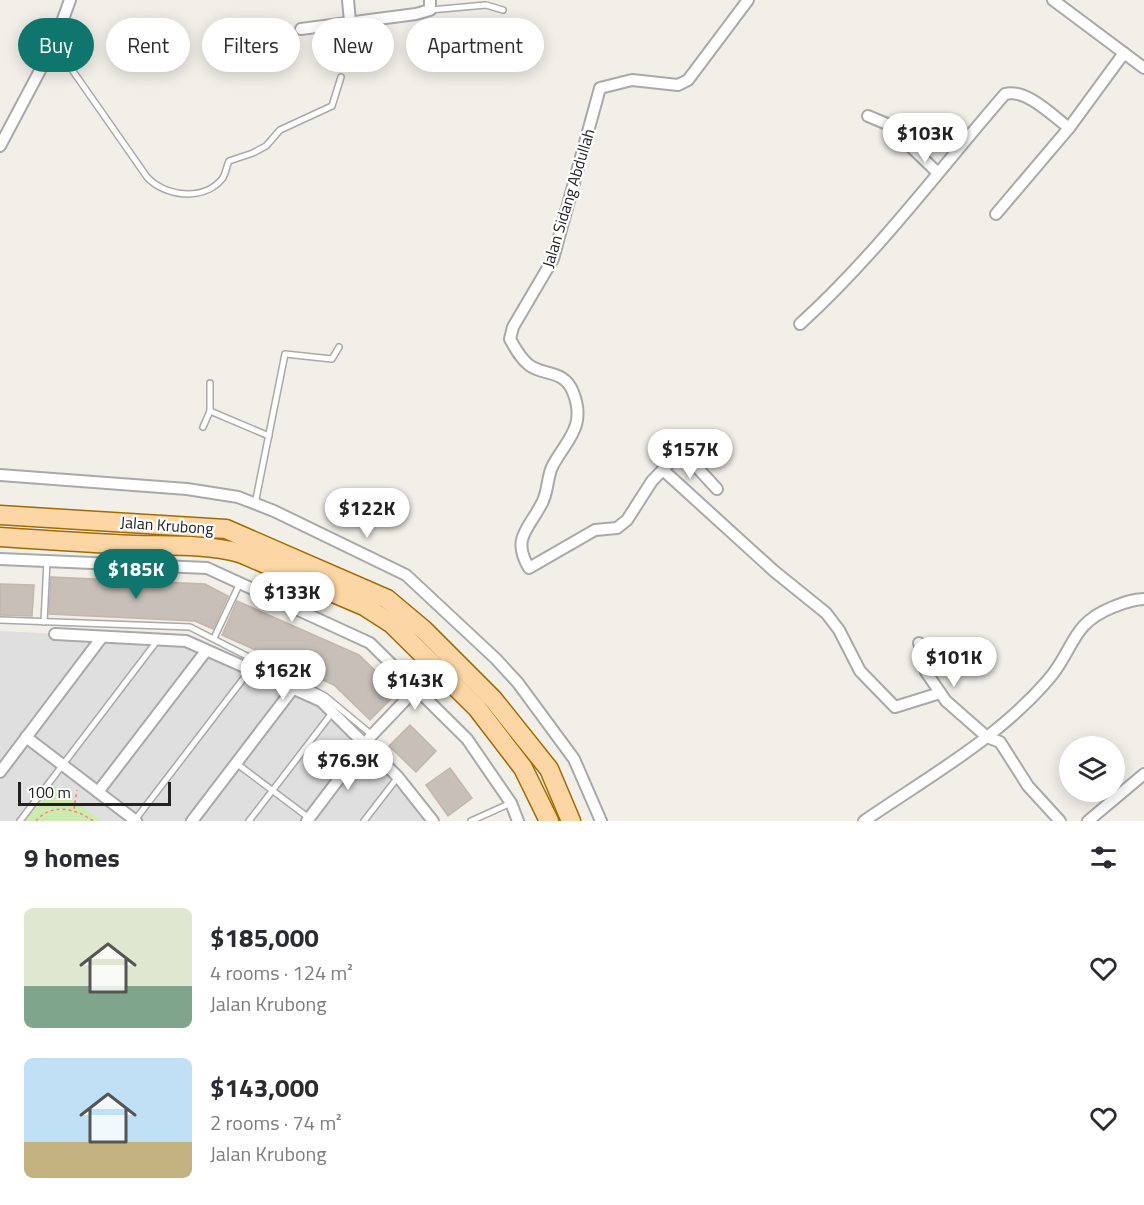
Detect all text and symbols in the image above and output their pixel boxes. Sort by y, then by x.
chip: Buy [18,18,94,72]
chip: Rent [106,18,190,72]
chip: Filters [202,18,300,72]
chip: New [312,18,394,72]
chip: Apartment [406,18,544,72]
pin: $103K [883,113,967,164]
text: $103K [897,117,953,148]
street label: Jalan Sidang Abdullah [535,125,601,271]
pin: $157K [648,429,732,480]
text: $157K [662,433,718,464]
pin: $122K [325,488,409,539]
text: $122K [339,492,395,523]
street label: Jalan Krubong [120,510,214,540]
pin: $185K [94,549,178,600]
text: $185K [108,553,164,584]
pin: $133K [250,572,334,623]
text: $133K [264,576,320,607]
pin: $101K [912,637,996,688]
text: $101K [926,641,982,672]
pin: $162K [241,650,325,701]
text: $162K [255,654,311,685]
pin: $143K [373,660,457,711]
text: $143K [387,664,443,695]
map controls [1059,736,1125,802]
button: layers [1059,736,1125,802]
pin: $76.9K [299,740,397,791]
text: $76.9K [317,744,379,775]
scale bar [18,779,171,806]
text: 100 m [27,780,71,804]
text: 9 homes [24,838,120,877]
icon: filters [1087,841,1120,874]
text: $185,000 [210,918,319,957]
icon: home [72,932,144,1004]
icon: heart [1087,952,1120,985]
text: 4 rooms · 124 m² [210,957,353,988]
text: Jalan Krubong [210,988,327,1019]
text: $143,000 [210,1068,319,1107]
icon: home [72,1082,144,1154]
icon: heart [1087,1102,1120,1135]
text: 2 rooms · 74 m² [210,1107,342,1138]
text: Jalan Krubong [210,1138,327,1169]

